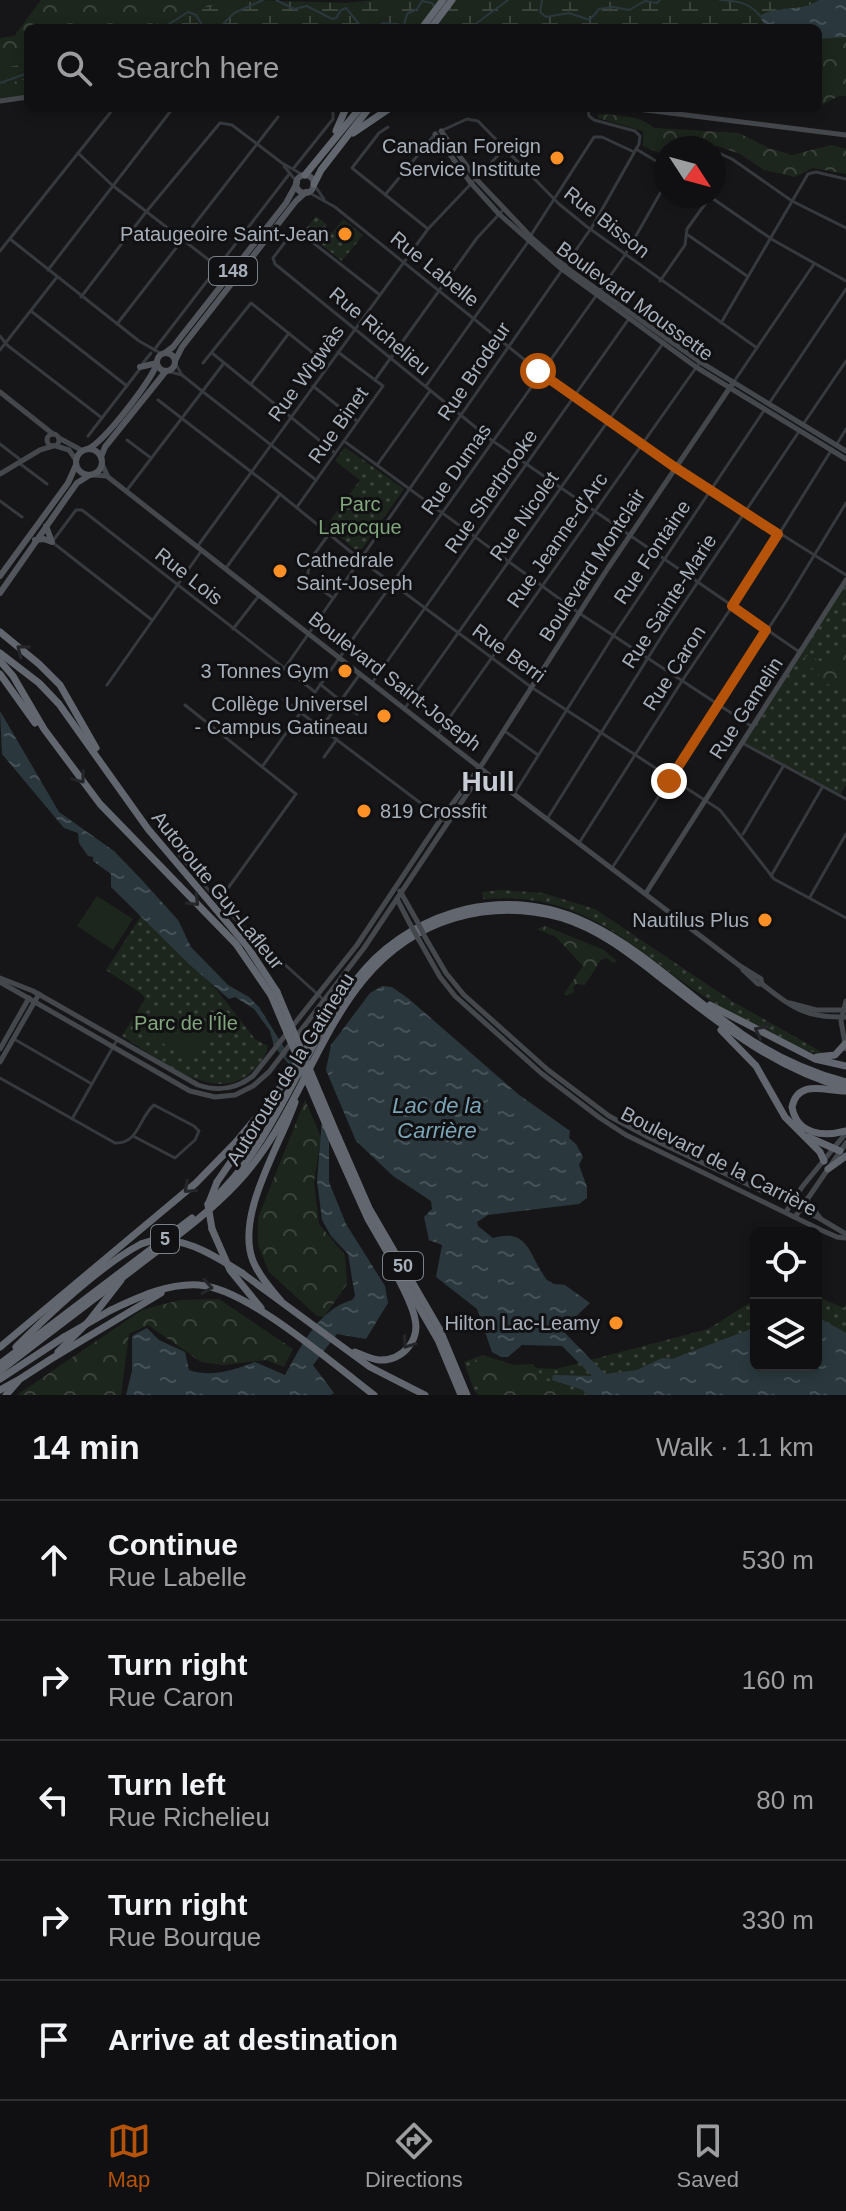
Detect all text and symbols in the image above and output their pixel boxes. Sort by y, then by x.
search box [24,24,822,112]
icon: search [52,46,96,90]
text: Search here [116,51,279,84]
place label: Canadian Foreign Service Institute [382,135,541,180]
north arrow [654,136,726,208]
marker: Canadian Foreign Service Institute [548,149,566,167]
street label: Rue Bisson [560,182,654,262]
place label: Pataugeoire Saint-Jean [120,223,329,245]
marker: Pataugeoire Saint-Jean [336,225,354,243]
street label: Rue Labelle [387,227,483,311]
street label: Boulevard Moussette [553,237,717,365]
road number: 148 [209,257,257,285]
street label: Rue Richelieu [325,283,435,379]
street label: Rue Brodeur [433,318,515,424]
street label: Rue Wìgwàs [264,321,348,425]
route start [520,353,556,389]
street label: Rue Binet [304,382,372,467]
street label: Rue Dumas [417,419,495,519]
street label: Rue Sherbrooke [440,425,542,557]
street label: Rue Nicolet [485,467,563,565]
street label: Rue Jeanne-d'Arc [502,468,612,612]
street label: Boulevard Montclair [535,485,650,645]
park label: Parc Larocque [318,493,402,538]
street label: Rue Fontaine [609,496,695,608]
street label: Rue Sainte-Marie [617,530,721,672]
street label: Rue Lois [151,543,227,609]
place label: Cathedrale Saint-Joseph [296,549,413,594]
marker: Cathedrale Saint-Joseph [271,562,289,580]
street label: Boulevard Saint-Joseph [305,607,485,755]
street label: Rue Berri [468,619,550,687]
street label: Rue Caron [638,621,710,715]
one-way arrow [16,645,31,659]
street label: Rue Gamelin [705,653,787,763]
place label: 3 Tonnes Gym [200,660,329,682]
marker: 3 Tonnes Gym [336,662,354,680]
place label: Collège Universel - Campus Gatineau [195,693,368,738]
marker: Collège Universel - Campus Gatineau [375,707,393,725]
route end [651,763,687,799]
district label: Hull [462,766,514,797]
one-way arrow [70,769,85,784]
place label: 819 Crossfit [380,800,487,822]
marker: 819 Crossfit [355,802,373,820]
street label: Autoroute Guy-Lafleur [148,807,289,974]
one-way arrow [185,892,199,906]
place label: Nautilus Plus [632,909,749,931]
marker: Nautilus Plus [756,911,774,929]
street label: Autoroute de la Gatineau [222,969,358,1169]
park label: Parc de l'Île [134,1012,238,1034]
one-way arrow [754,1026,769,1041]
water label: Lac de la Carrière [392,1093,482,1143]
street label: Boulevard de la Carrière [617,1102,821,1220]
one-way arrow [184,1179,199,1193]
road number: 5 [151,1225,179,1253]
map controls [750,1227,822,1371]
button: locate [750,1227,822,1299]
road number: 50 [383,1252,423,1280]
one-way arrow [200,1278,214,1295]
button: layers [750,1299,822,1371]
place label: Hilton Lac-Leamy [444,1312,600,1334]
marker: Hilton Lac-Leamy [607,1314,625,1332]
one-way arrow [403,1335,418,1349]
text: 14 min [32,1428,140,1466]
text: Walk · 1.1 km [656,1432,814,1462]
text: Continue [108,1528,238,1561]
icon: ahead [32,1538,76,1582]
text: 530 m [742,1545,814,1575]
text: Rue Labelle [108,1562,247,1592]
text: Turn right [108,1648,247,1681]
icon: right [32,1658,76,1702]
text: 160 m [742,1665,814,1695]
text: Rue Caron [108,1682,234,1712]
text: Turn left [108,1768,226,1801]
icon: left [32,1778,76,1822]
text: 80 m [756,1785,814,1815]
text: Rue Richelieu [108,1802,270,1832]
text: Turn right [108,1888,247,1921]
icon: right [32,1898,76,1942]
text: 330 m [742,1905,814,1935]
text: Rue Bourque [108,1922,261,1952]
icon: arrive [32,2018,76,2062]
text: Arrive at destination [108,2023,398,2056]
tab: Map [107,2119,151,2193]
tab: Directions [365,2119,463,2193]
tab: Saved [677,2119,739,2193]

